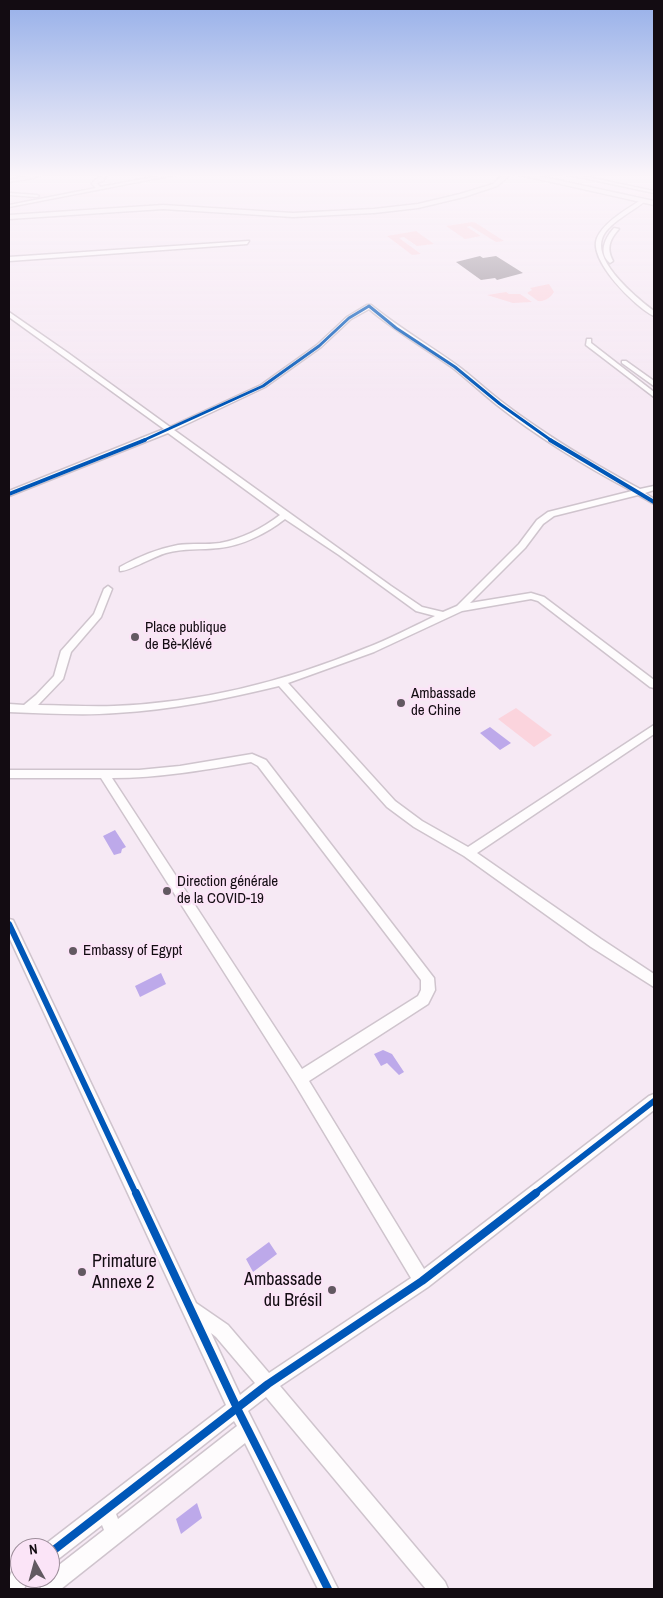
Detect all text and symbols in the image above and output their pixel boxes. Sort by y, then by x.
place label: Place publique de Bè-Klévé [145,619,226,654]
marker: Place publique de Bè-Klévé [129,631,141,643]
place label: Ambassade de Chine [411,685,476,720]
marker: Ambassade de Chine [395,697,407,709]
place label: Direction générale de la COVID-19 [177,873,278,908]
marker: Direction générale de la COVID-19 [161,885,173,897]
place label: Embassy of Egypt [83,942,182,960]
marker: Embassy of Egypt [67,945,79,957]
place label: Primature Annexe 2 [92,1251,157,1294]
marker: Primature Annexe 2 [76,1266,88,1278]
place label: Ambassade du Brésil [244,1269,322,1312]
marker: Ambassade du Brésil [326,1284,338,1296]
north arrow [10,1538,60,1588]
text: N [28,1540,39,1559]

